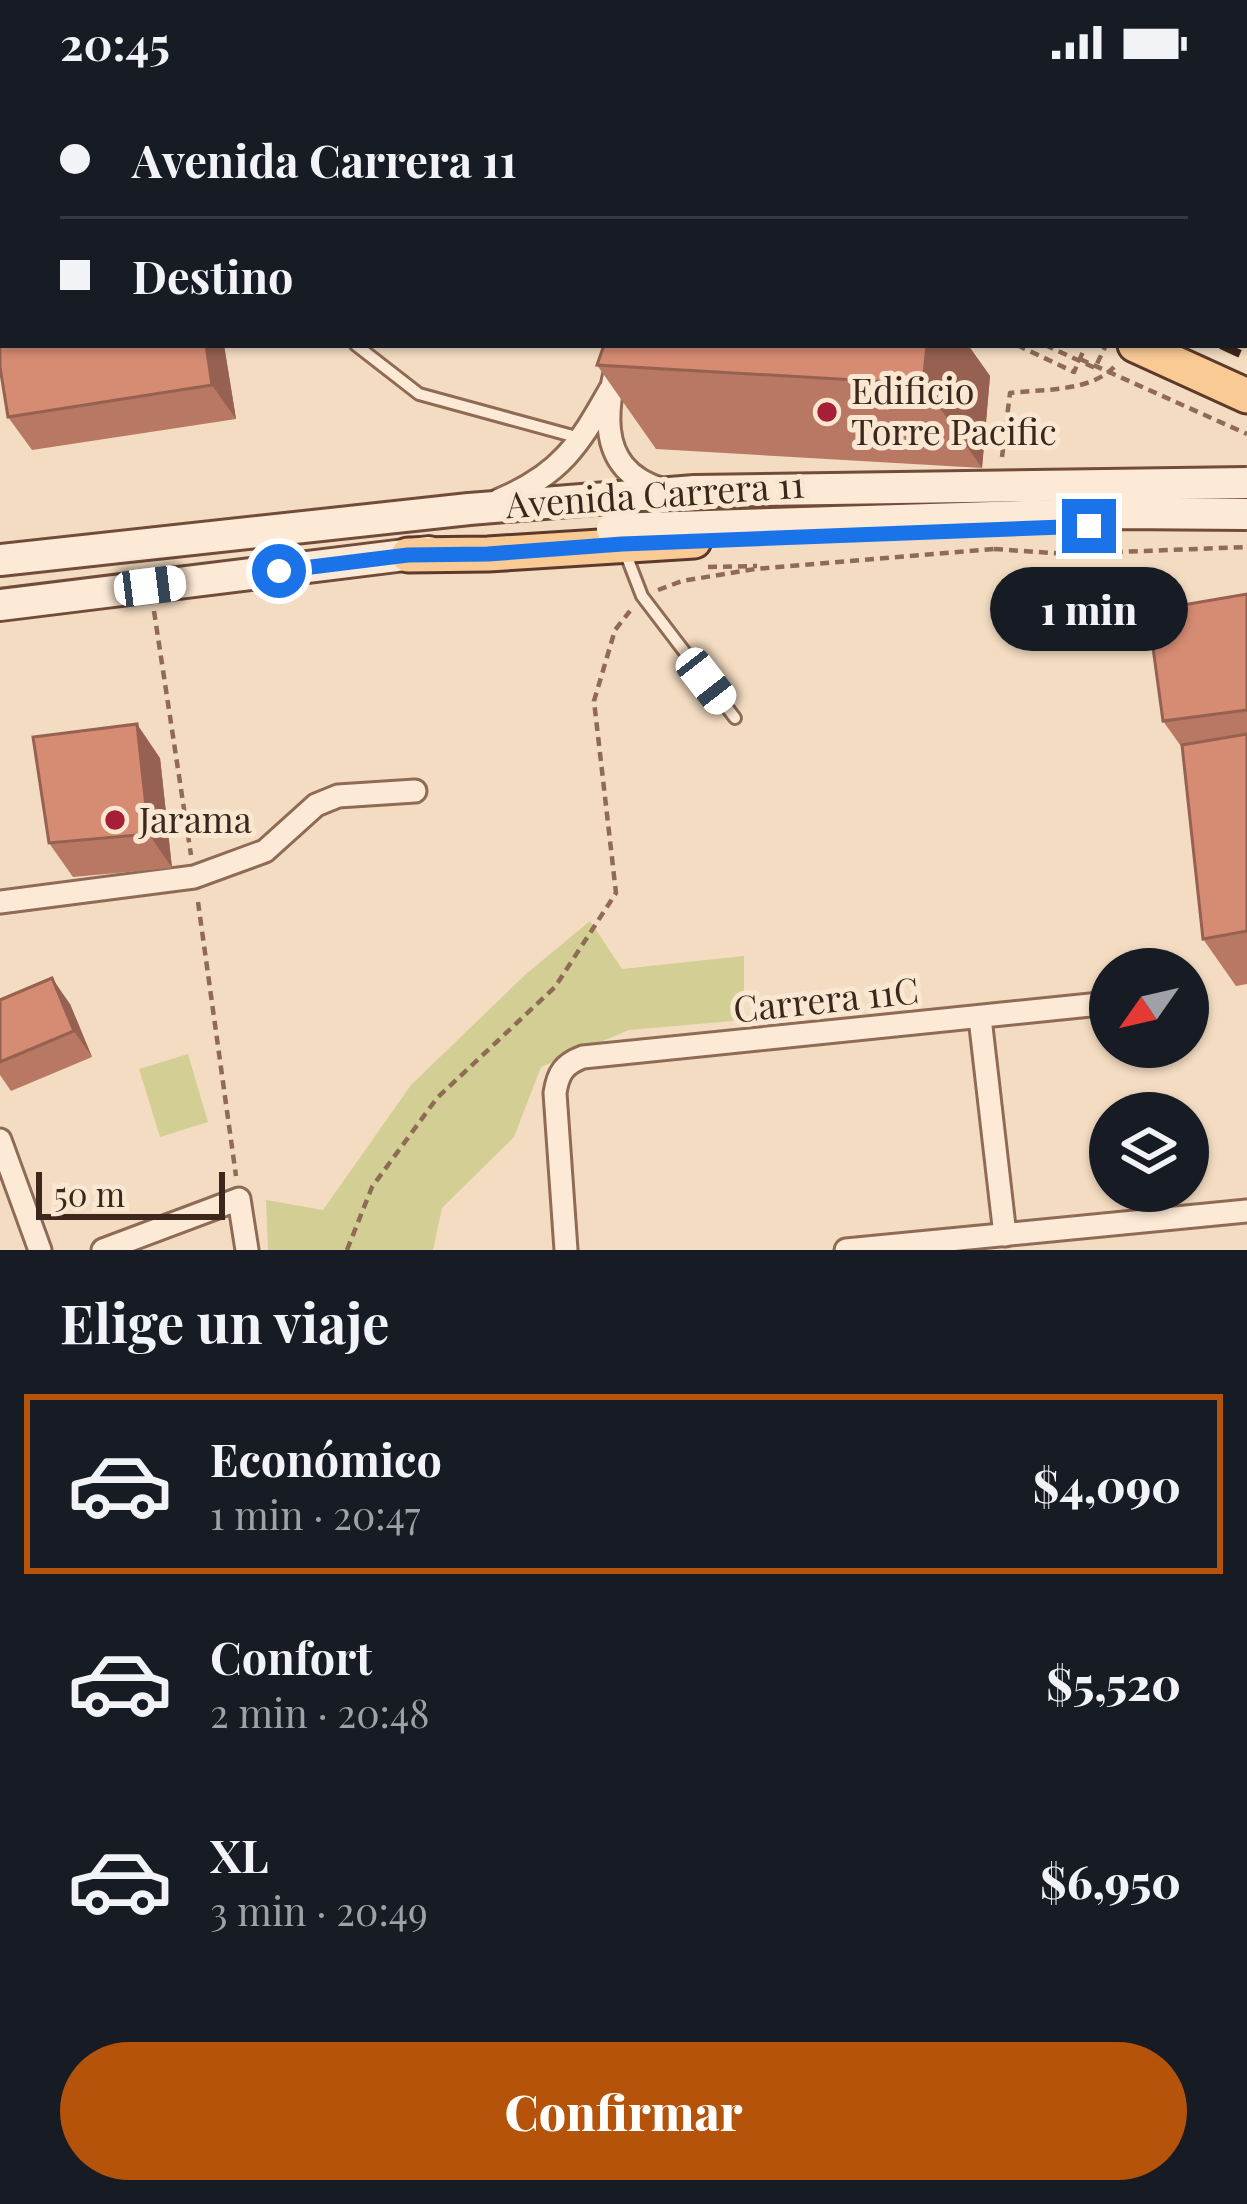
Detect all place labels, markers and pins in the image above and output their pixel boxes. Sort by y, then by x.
place label: Edificio Torre Pacific [851,365,1057,454]
marker: Edificio Torre Pacific [814,399,840,425]
place label: Jarama [138,794,252,842]
marker: Jarama [102,807,128,833]

